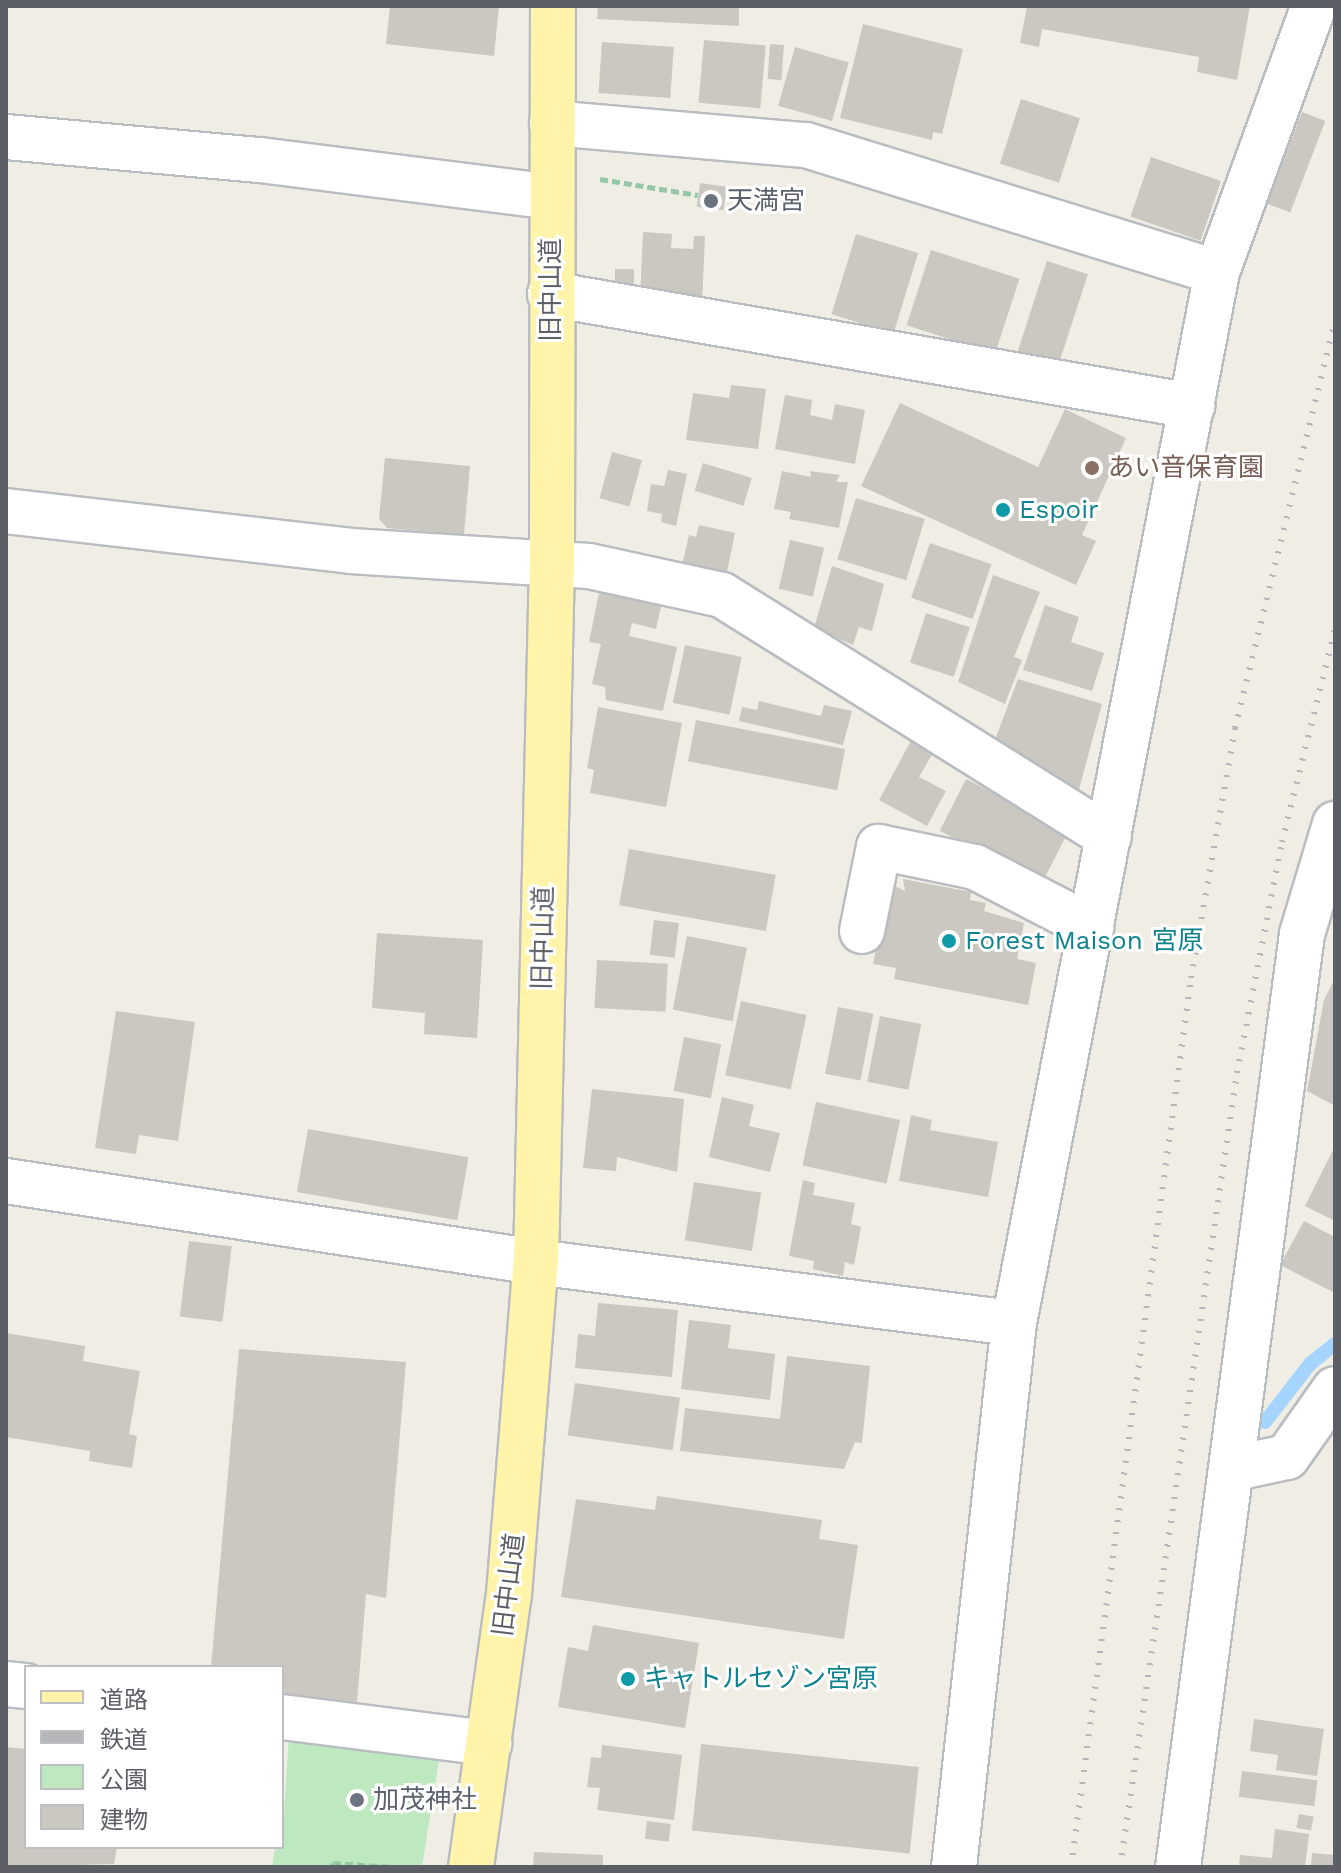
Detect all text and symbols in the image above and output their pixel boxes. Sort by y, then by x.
place label: 天満宮 [727,185,805,217]
marker: 天満宮 [702,192,720,210]
street label: 旧中山道 [535,238,567,342]
place label: あい音保育園 [1108,452,1264,484]
marker: あい音保育園 [1083,459,1101,477]
place label: Espoir [1019,494,1099,526]
marker: Espoir [994,501,1012,519]
street label: 旧中山道 [526,886,560,990]
place label: Forest Maison 宮原 [965,925,1204,957]
marker: Forest Maison 宮原 [940,932,958,950]
street label: 旧中山道 [487,1531,531,1639]
place label: キャトルセゾン宮原 [644,1663,878,1695]
legend [24,1665,284,1849]
marker: キャトルセゾン宮原 [619,1670,637,1688]
text: 道路 [100,1686,148,1714]
text: 鉄道 [100,1726,148,1754]
text: 公園 [100,1766,148,1794]
place label: 加茂神社 [373,1784,477,1816]
marker: 加茂神社 [348,1791,366,1809]
text: 建物 [100,1806,148,1834]

